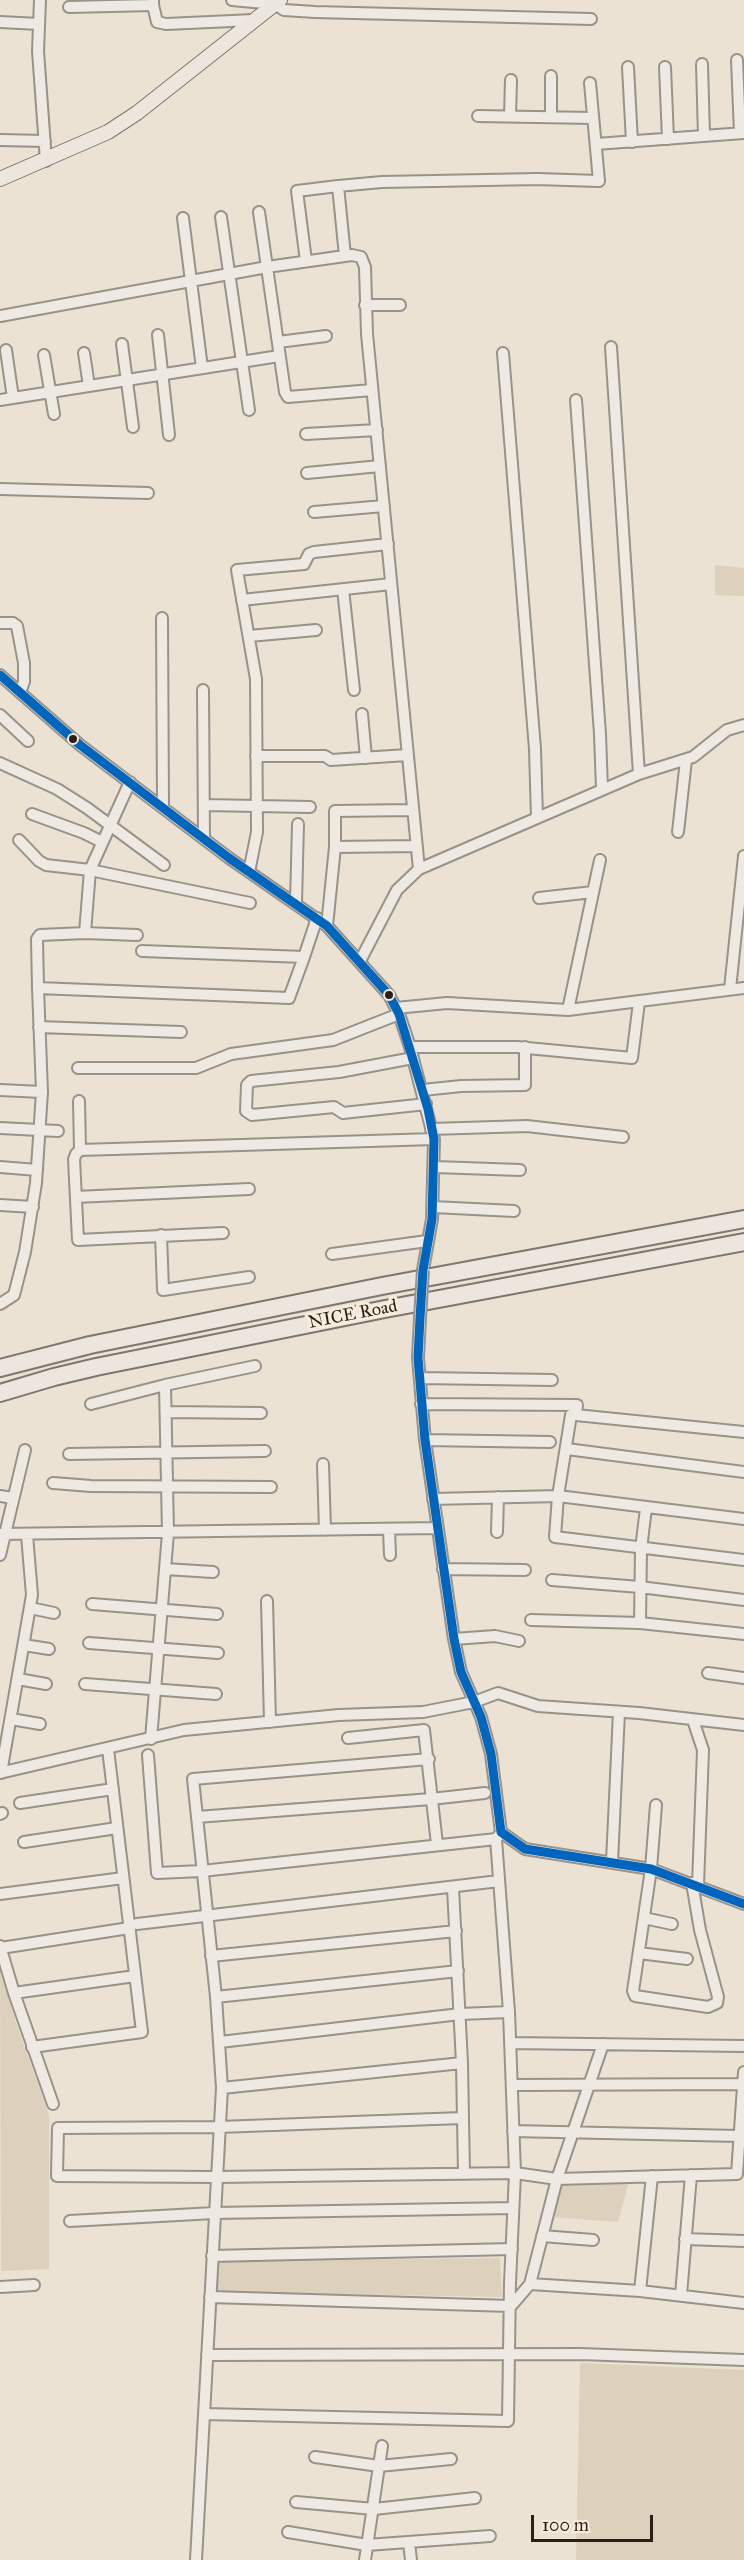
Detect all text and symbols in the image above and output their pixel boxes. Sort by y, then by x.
unlabelled marker [67,733,79,745]
unlabelled marker [383,989,395,1001]
street label: NICE Road [307,1296,399,1334]
scale bar [534,2503,656,2541]
text: 100 m [542,2514,589,2536]

